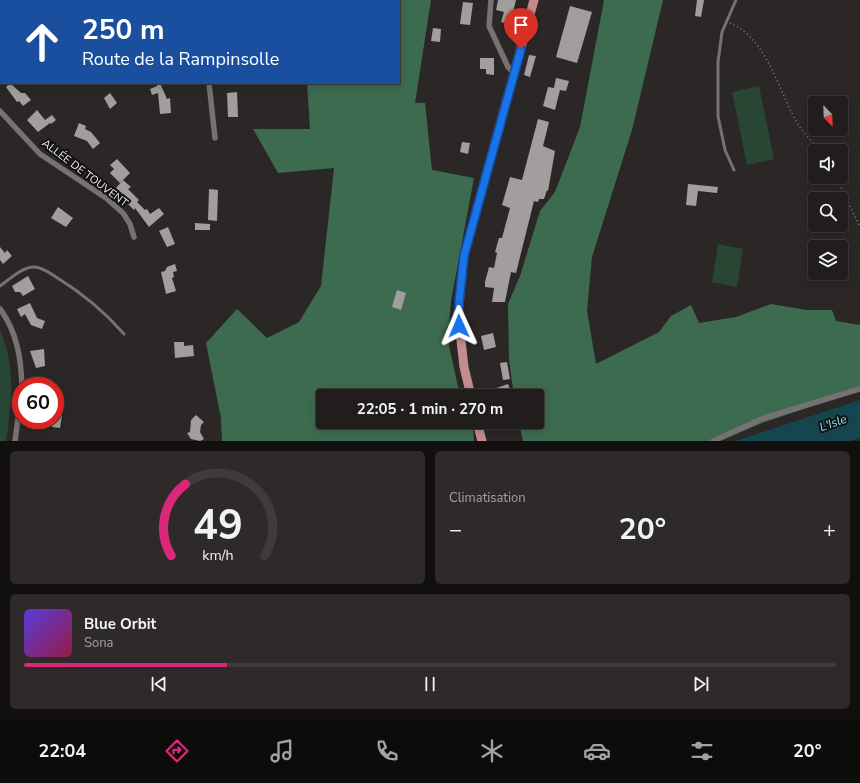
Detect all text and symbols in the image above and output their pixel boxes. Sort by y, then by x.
pin [504,8,538,49]
text: 250 m [82,11,165,49]
icon: arrive [510,14,532,36]
icon: ahead [16,16,68,68]
text: Route de la Rampinsolle [82,47,279,71]
north arrow [808,96,848,136]
map controls [808,96,848,280]
street label: ALLÉE DE TOUVENT [39,135,132,211]
button: sound [808,144,848,184]
button: search [808,192,848,232]
button: layers [808,240,848,280]
position arrow [438,305,480,347]
speed limit sign: 60 [12,377,64,429]
text: 22:05 · 1 min · 270 m [357,399,503,419]
water label: L'Isle [817,411,849,435]
text: Climatisation [449,489,526,507]
text: 49 [193,496,242,553]
text: 20° [619,509,666,550]
text: − [449,515,462,545]
text: + [823,515,836,545]
text: km/h [202,545,233,564]
text: Blue Orbit [84,614,156,634]
text: Sona [84,634,114,652]
icon: previous [148,673,170,695]
icon: pause [419,673,441,695]
icon: next [690,673,712,695]
icon: directions [163,737,191,765]
icon: music [268,737,296,765]
icon: phone [373,737,401,765]
icon: climate [478,737,506,765]
icon: car [583,737,611,765]
icon: filters [688,737,716,765]
text: 22:04 [38,739,86,763]
text: 20° [793,739,821,763]

